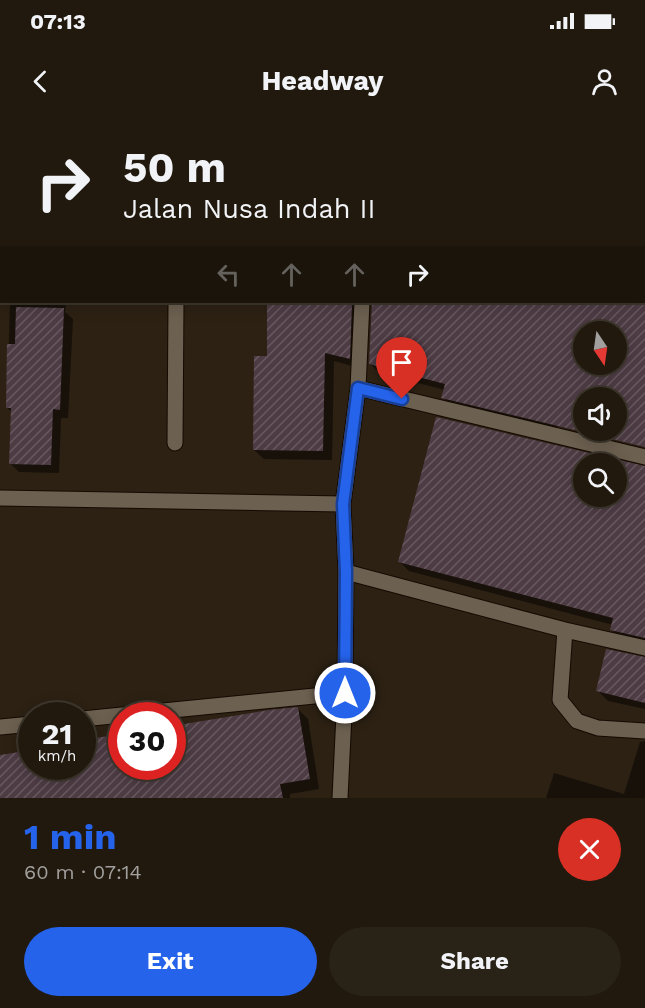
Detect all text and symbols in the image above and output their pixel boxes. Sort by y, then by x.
text: 07:13 [30,9,86,34]
icon: back [24,65,57,98]
text: Headway [261,65,384,97]
icon: person [588,65,621,98]
text: 50 m [123,143,226,192]
icon: right [24,144,102,222]
text: Jalan Nusa Indah II [123,193,376,225]
icon: left [212,258,245,291]
icon: ahead [275,258,308,291]
icon: ahead [338,258,371,291]
icon: right [401,258,434,291]
north arrow [573,321,627,375]
map controls [573,321,627,507]
pin [376,337,427,399]
icon: arrive [385,346,418,379]
button: sound [573,387,627,441]
button: search [573,453,627,507]
position arrow [313,661,377,725]
speed limit sign: 30 [108,702,186,780]
text: 21 [42,716,72,751]
text: km/h [38,747,76,765]
text: 1 min [24,816,116,858]
button: close [558,818,621,881]
text: 60 m · 07:14 [24,860,142,884]
button: Exit [24,927,317,996]
button: Share [329,927,621,996]

